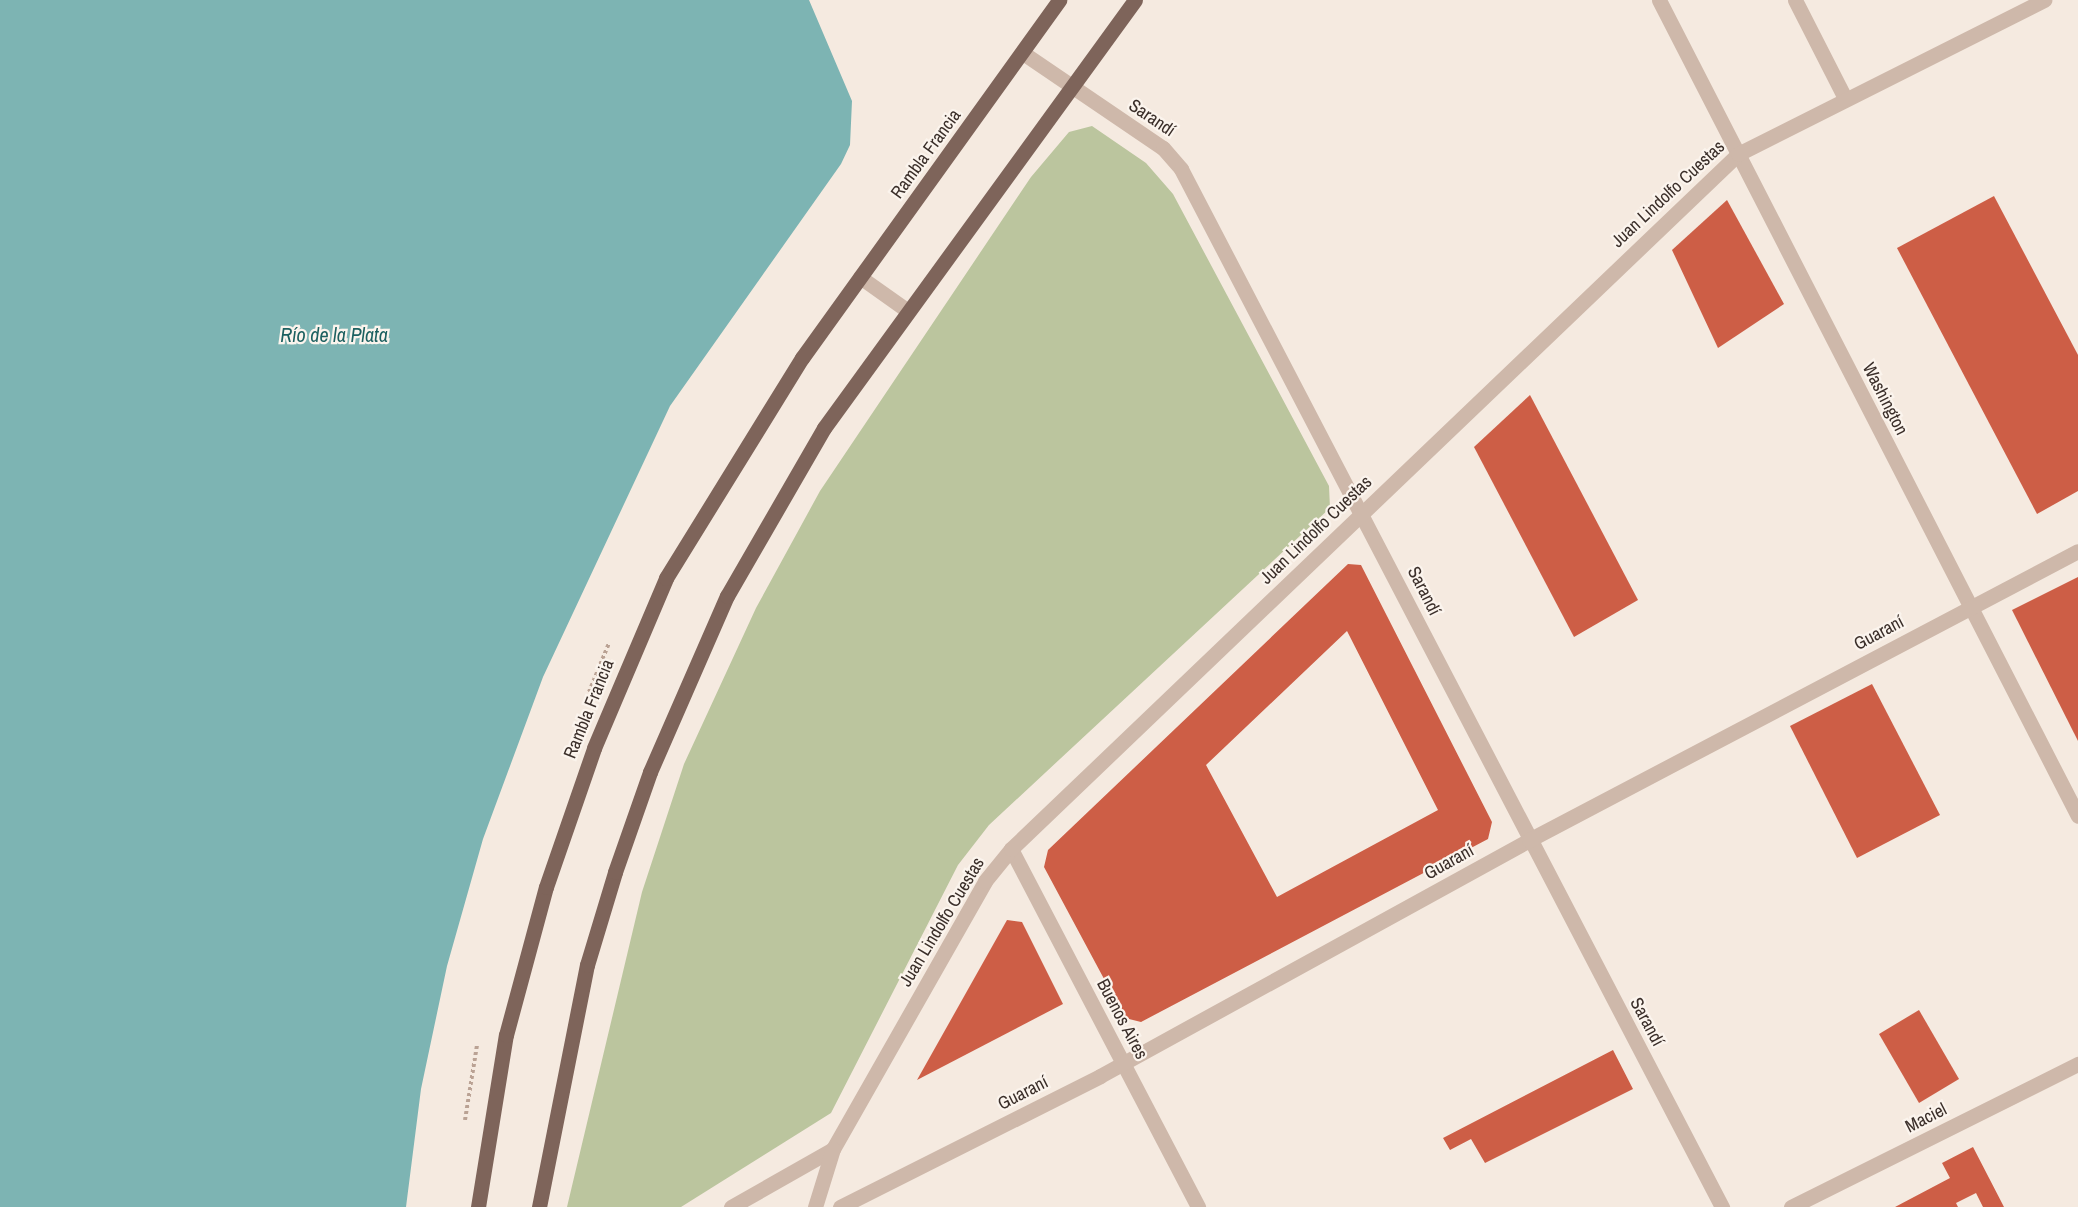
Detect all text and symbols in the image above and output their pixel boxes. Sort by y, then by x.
street label: Sarandí [1125,95,1179,141]
street label: Rambla Francia [886,105,966,203]
street label: Juan Lindolfo Cuestas [1607,136,1729,252]
water label: Río de la Plata [280,322,388,346]
street label: Washington [1858,359,1912,439]
street label: Juan Lindolfo Cuestas [1256,471,1376,589]
street label: Sarandí [1403,563,1445,619]
street label: Guaraní [1850,611,1908,655]
street label: Rambla Francia [559,656,619,762]
street label: Guaraní [1420,840,1478,884]
street label: Juan Lindolfo Cuestas [895,853,989,991]
street label: Buenos Aires [1092,975,1152,1063]
street label: Sarandí [1625,994,1669,1050]
street label: Guaraní [994,1071,1052,1115]
street label: Maciel [1902,1099,1950,1137]

